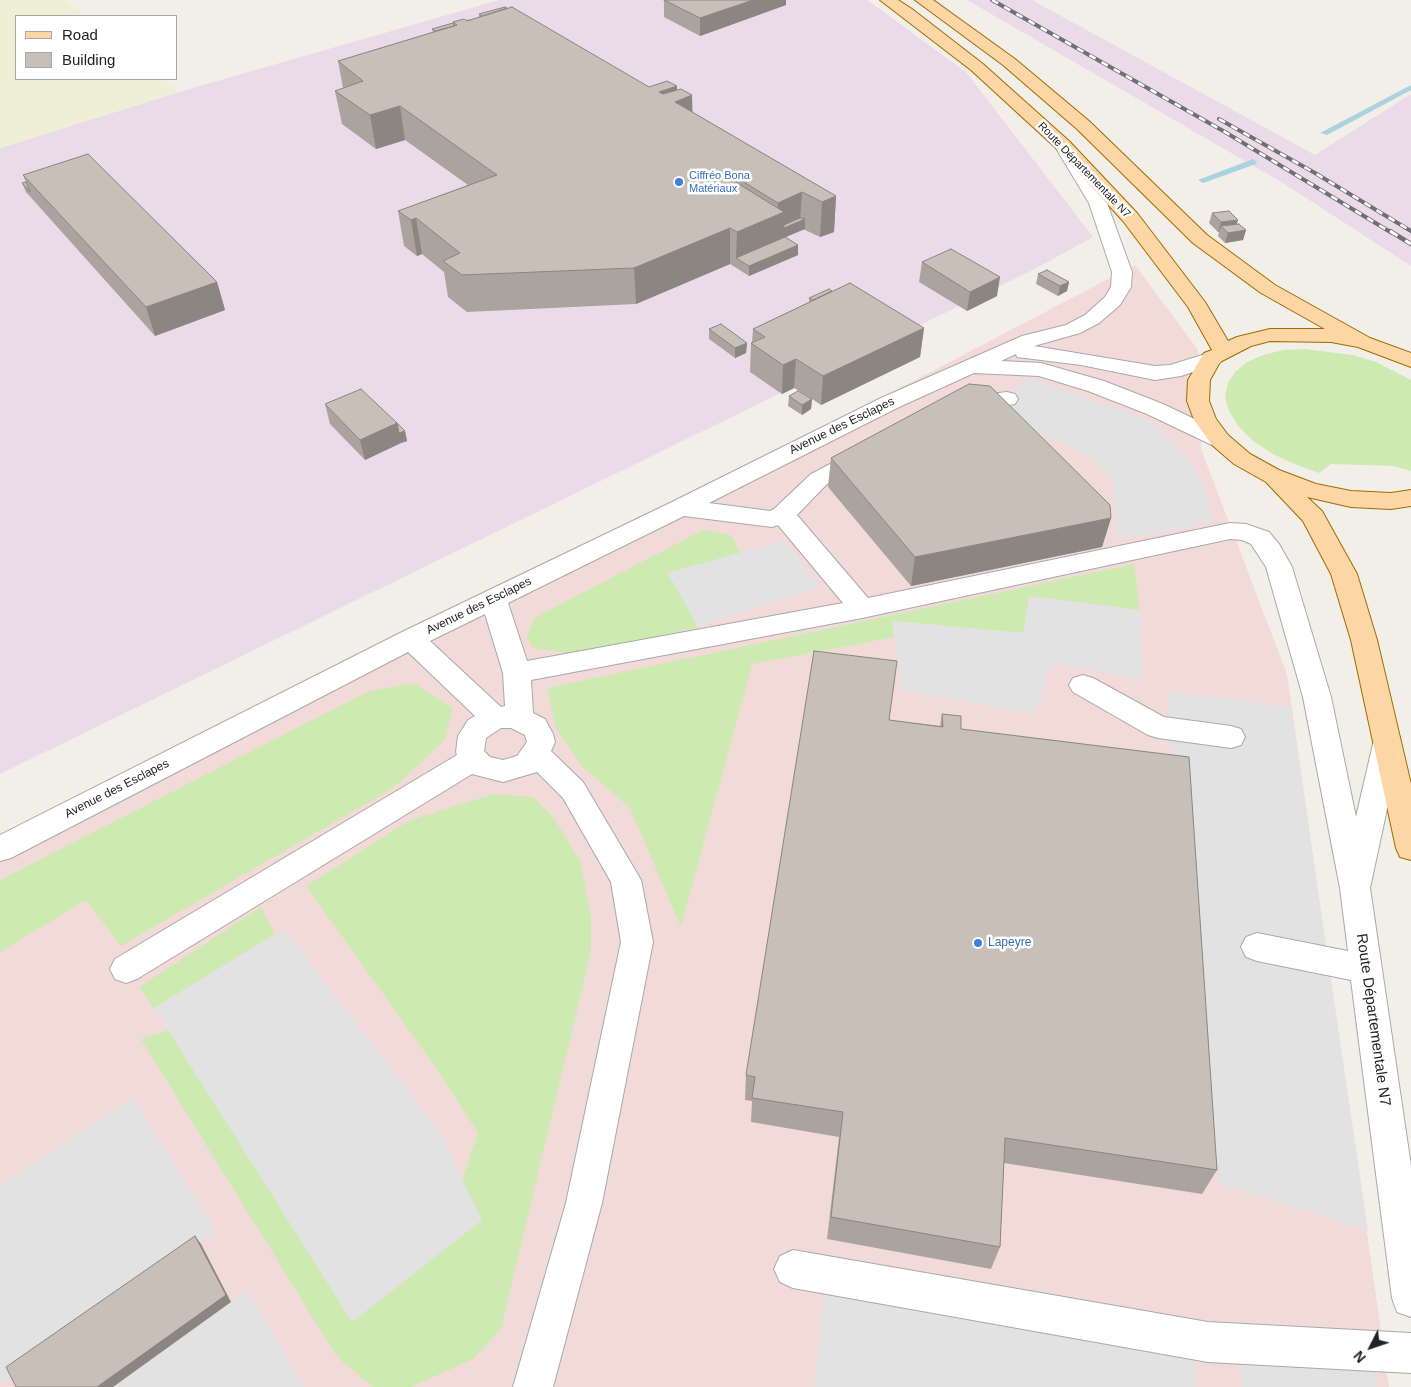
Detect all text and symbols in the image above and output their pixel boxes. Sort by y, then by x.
legend [15,15,178,80]
text: Road [62,26,98,43]
text: Building [62,51,115,68]
street label: Route Départementale N7 [1035,119,1133,221]
place label: Ciffréo Bona Matériaux [689,169,750,195]
marker: Ciffréo Bona Matériaux [673,176,685,188]
street label: Avenue des Esclapes [787,394,897,458]
street label: Avenue des Esclapes [424,574,534,638]
street label: Avenue des Esclapes [62,756,172,822]
street label: Route Départementale N7 [1352,932,1394,1108]
place label: Lapeyre [988,936,1031,950]
marker: Lapeyre [972,937,984,949]
north arrow [1346,1322,1396,1372]
text: N [1350,1348,1369,1366]

